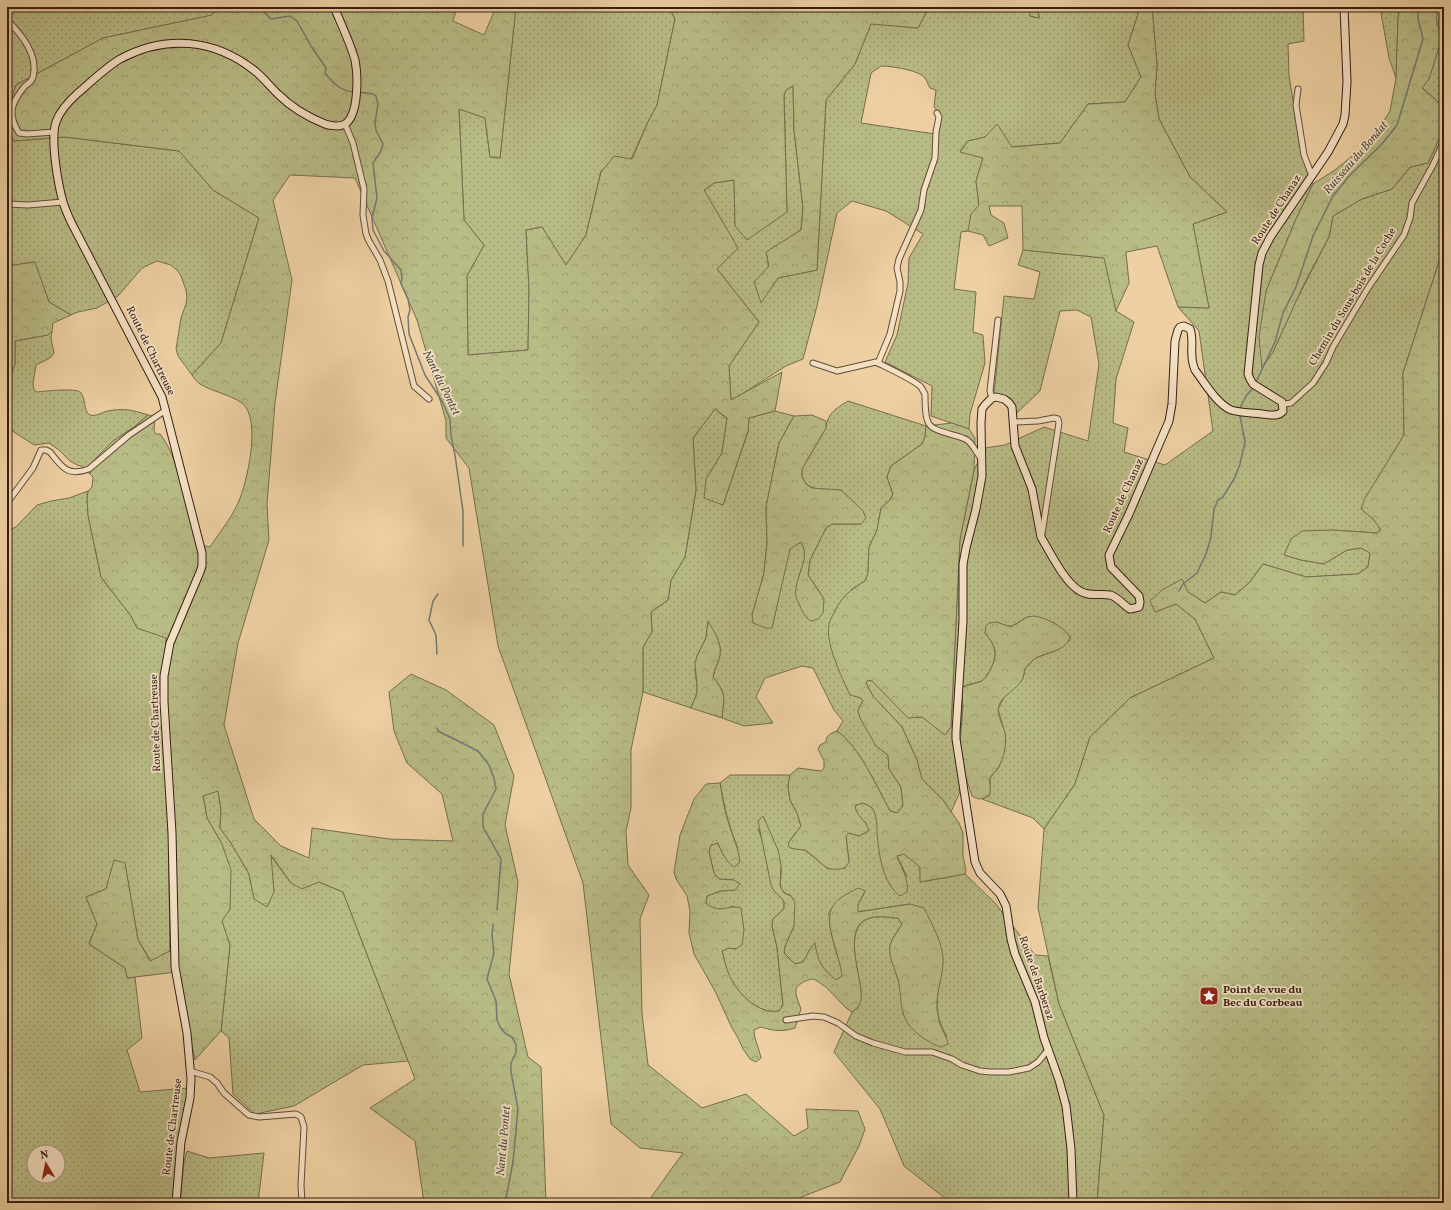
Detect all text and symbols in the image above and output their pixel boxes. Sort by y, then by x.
water label: Ruisseau du Bondat [1320,117,1393,198]
street label: Route de Chanaz [1249,172,1306,248]
street label: Chemin du Sous-bois de la Coche [1306,225,1400,369]
street label: Route de Chartreuse [122,304,178,398]
water label: Nant du Pontet [418,348,464,419]
street label: Route de Chanaz [1100,456,1148,536]
street label: Route de Chartreuse [147,674,165,772]
street label: Route de Barberaz [1015,934,1058,1022]
place label: Point de vue du Bec du Corbeau [1223,983,1303,1011]
place icon: Point de vue du Bec du Corbeau [1198,985,1220,1007]
street label: Route de Chartreuse [160,1078,186,1176]
water label: Nant du Pontet [493,1104,515,1177]
north arrow [26,1144,66,1184]
text: N [39,1148,50,1164]

